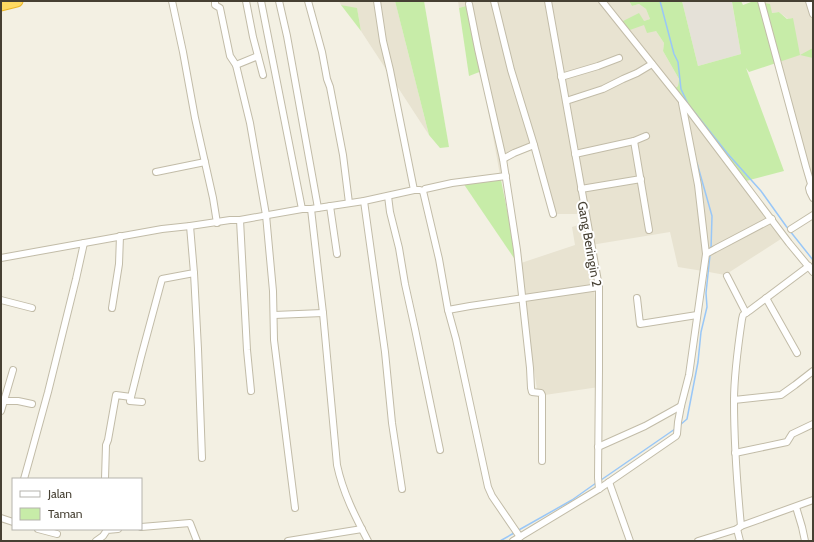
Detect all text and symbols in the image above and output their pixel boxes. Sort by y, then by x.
street label: Gang Beringin 2 [575,200,605,288]
legend [12,478,142,530]
text: Jalan [47,486,72,501]
text: Taman [48,506,83,521]

